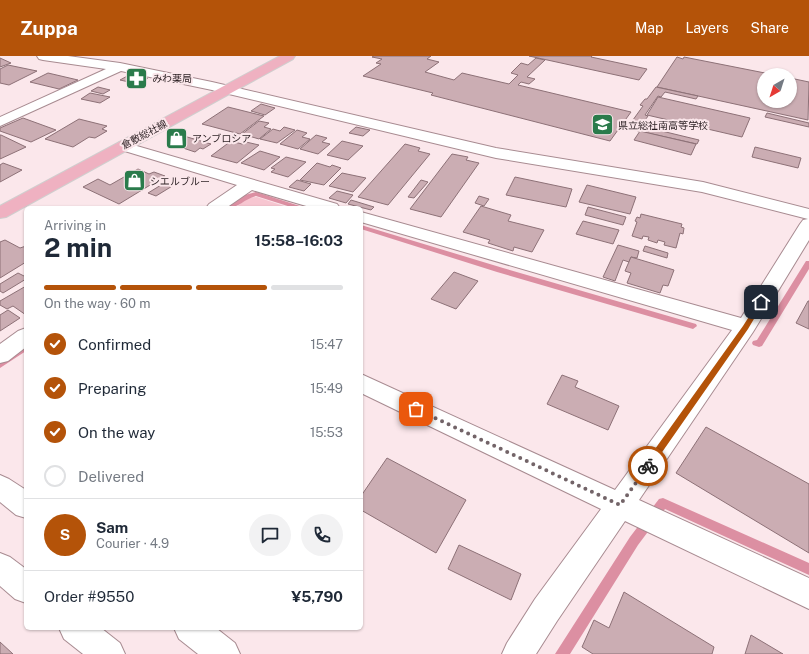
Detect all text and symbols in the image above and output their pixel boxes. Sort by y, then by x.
text: Zuppa [20,17,78,39]
text: Map [635,20,663,36]
text: Layers [685,20,729,36]
text: Share [751,20,789,36]
pharmacy icon: みわ薬局 [123,65,149,91]
north arrow [757,68,797,108]
map controls [757,68,797,108]
place label: みわ薬局 [152,72,192,84]
school or university icon: 県立総社南高等学校 [589,112,615,138]
street label: 倉敷総社線 [119,117,169,151]
place label: 県立総社南高等学校 [618,119,708,131]
shop icon: アンブロシア [163,125,189,151]
place label: アンブロシア [192,132,251,144]
shop icon: シエルブルー [122,168,148,194]
place label: シエルブルー [150,175,210,187]
text: Arriving in [44,218,106,233]
text: 2 min [44,232,112,263]
text: 15:58–16:03 [254,232,343,249]
pin [744,285,778,319]
icon: home [750,291,772,313]
text: On the way · 60 m [44,296,150,311]
icon: check [44,333,66,355]
text: Confirmed [78,336,151,353]
text: 15:47 [311,337,343,352]
icon: check [44,377,66,399]
text: Preparing [78,380,147,397]
text: 15:49 [310,381,343,396]
pin [399,392,433,426]
icon: bag [405,398,427,420]
icon: check [44,421,66,443]
text: On the way [78,424,155,441]
text: 15:53 [310,425,343,440]
courier [628,446,668,486]
icon: bike [637,455,659,477]
text: Delivered [78,468,144,485]
button: chat [249,514,291,556]
button: phone [301,514,343,556]
text: Sam [96,519,128,536]
text: S [60,526,70,543]
text: Courier · 4.9 [96,536,169,551]
text: Order #9550 [44,588,134,605]
text: ¥5,790 [291,588,343,605]

